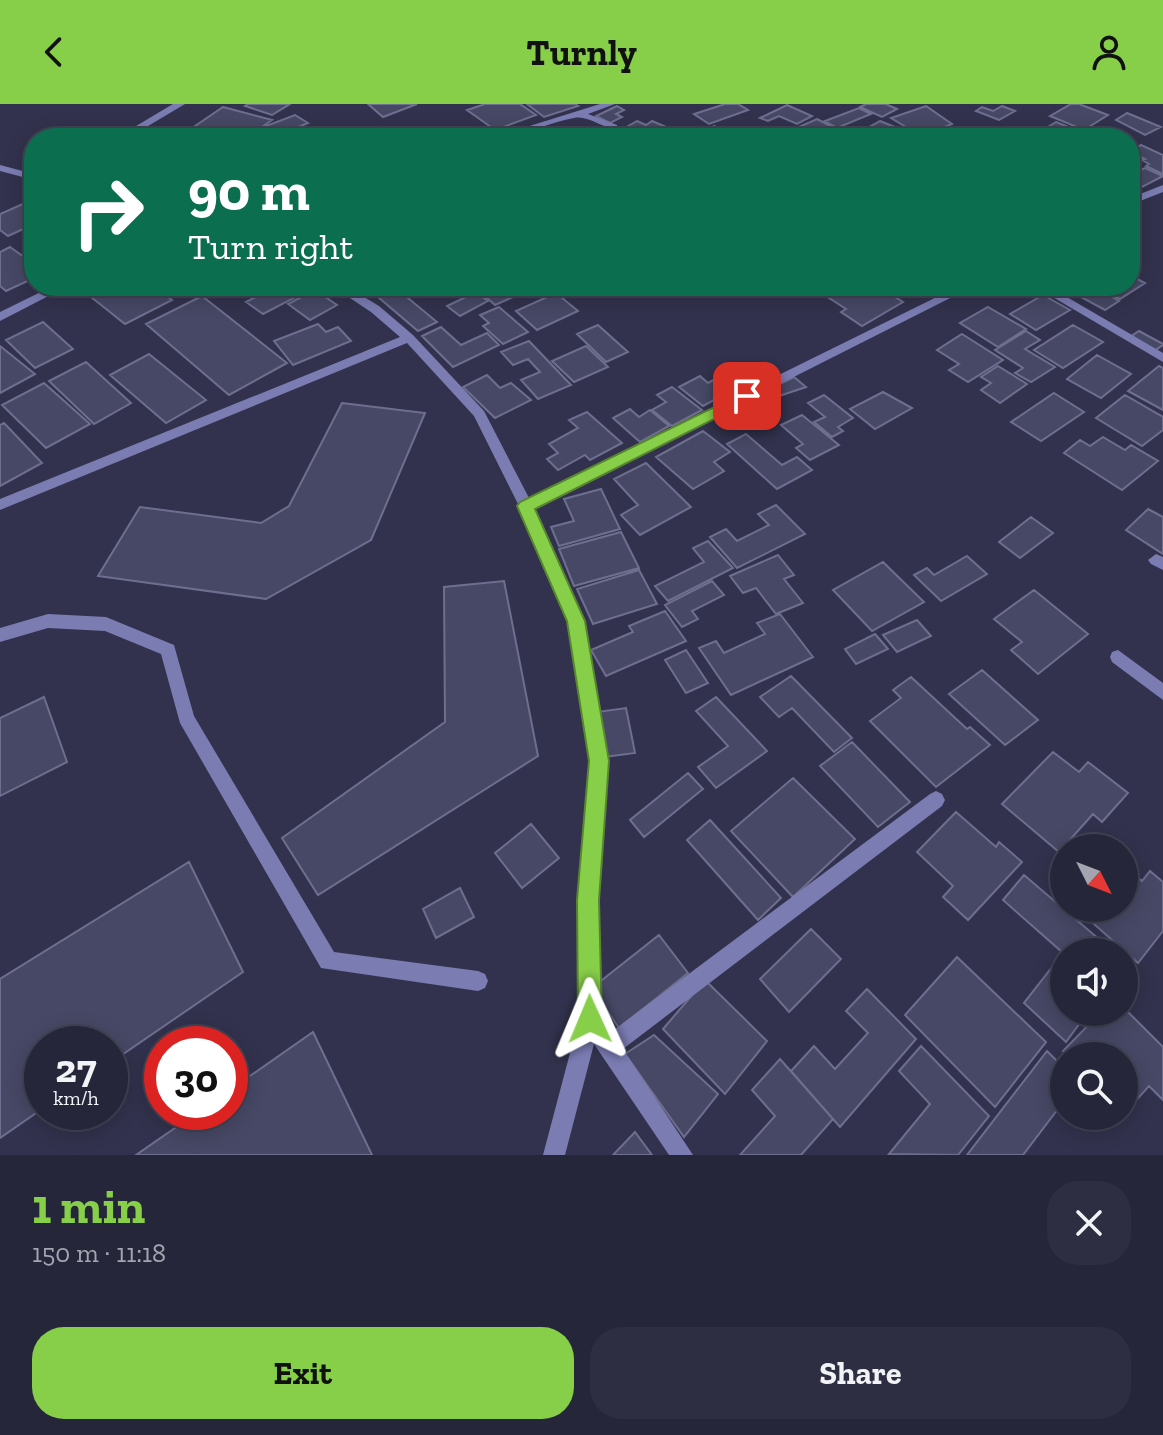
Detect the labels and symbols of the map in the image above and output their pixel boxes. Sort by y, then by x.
pin [713,362,781,430]
north arrow [1050,834,1138,922]
position arrow [548,977,632,1061]
speed limit sign: 30 [144,1026,248,1130]

